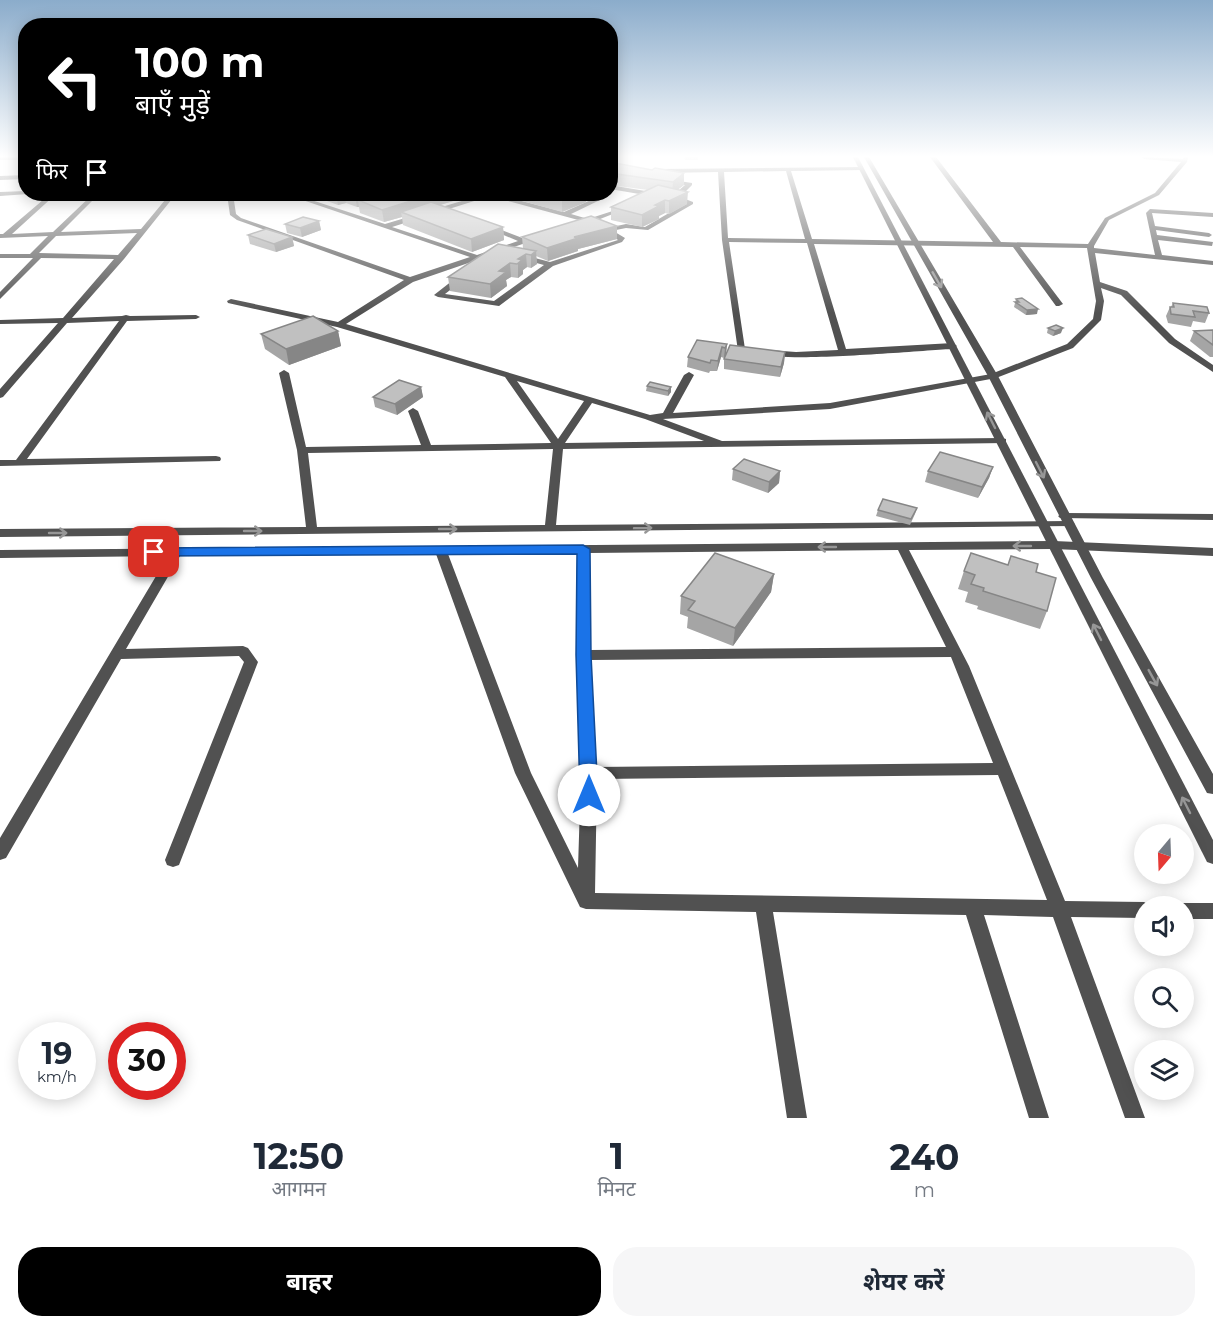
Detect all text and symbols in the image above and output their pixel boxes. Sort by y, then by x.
text: 100 m [135,36,264,88]
icon: left [36,42,114,120]
text: बाएँ मुड़ें [135,88,210,121]
icon: arrive [80,156,113,189]
text: फिर [36,158,68,185]
one-way arrow [932,271,944,288]
one-way arrow [985,412,997,429]
one-way arrow [1035,460,1047,478]
one-way arrow [633,522,653,534]
one-way arrow [438,523,458,535]
one-way arrow [243,525,263,537]
pin [128,526,179,577]
one-way arrow [48,527,68,539]
icon: arrive [137,535,170,568]
one-way arrow [1013,540,1033,552]
one-way arrow [818,541,838,553]
one-way arrow [1091,623,1103,641]
one-way arrow [1147,670,1159,687]
position arrow [557,763,621,827]
one-way arrow [1180,797,1192,815]
north arrow [1134,824,1194,884]
map controls [1134,824,1194,1100]
button: sound [1134,896,1194,956]
button: search [1134,968,1194,1028]
speed limit sign: 30 [108,1022,186,1100]
text: 19 [42,1035,72,1072]
button: layers [1134,1040,1194,1100]
text: km/h [37,1067,77,1086]
text: 12:50 [253,1134,344,1178]
text: 1 [610,1134,624,1178]
text: 240 [889,1135,960,1179]
text: आगमन [271,1177,326,1201]
text: मिनट [598,1177,636,1201]
text: m [914,1178,935,1202]
button: बाहर [18,1247,601,1316]
button: शेयर करें [613,1247,1195,1316]

